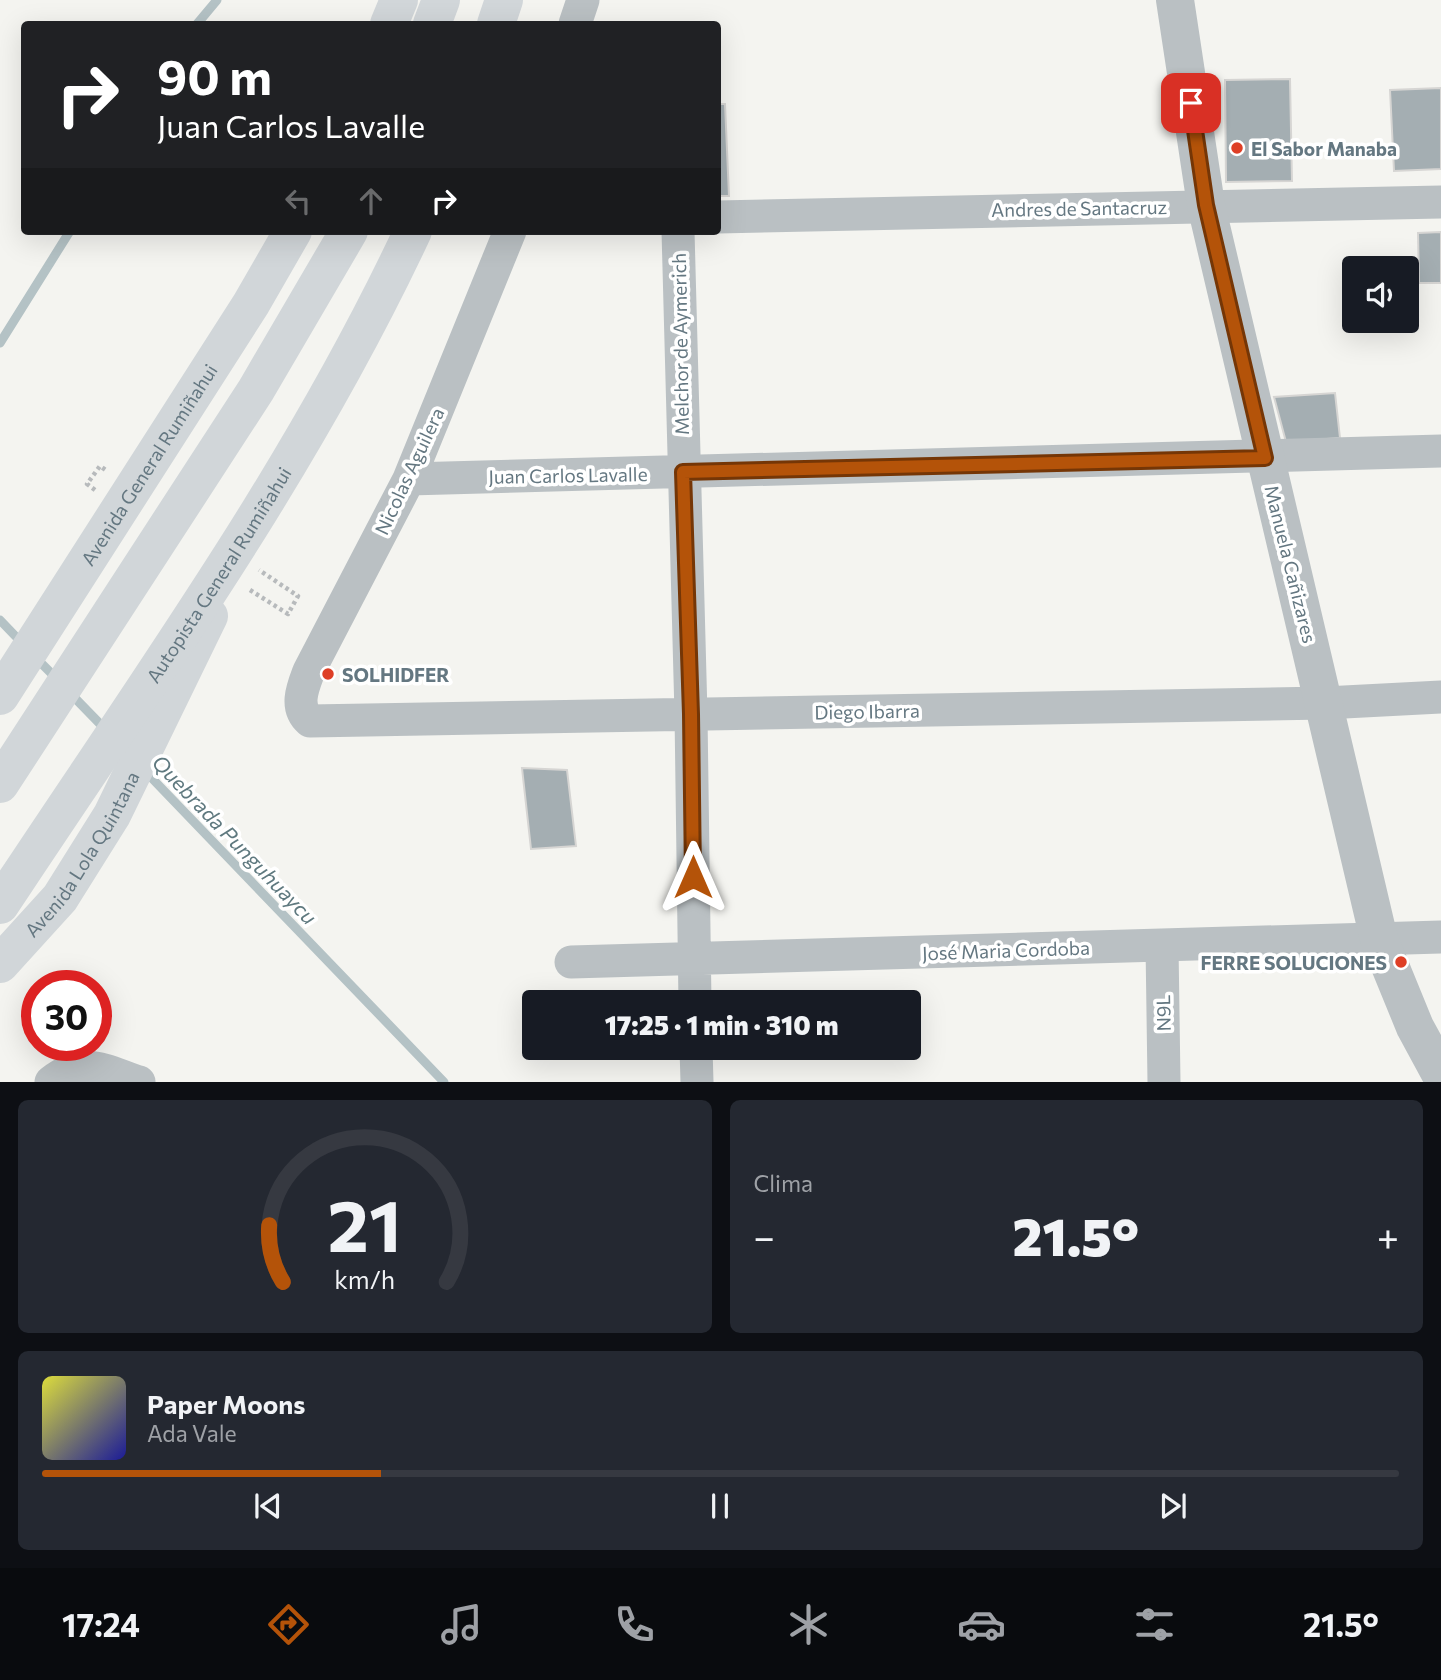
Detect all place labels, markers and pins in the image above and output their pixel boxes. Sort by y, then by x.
pin [1161,73,1221,133]
place label: El Sabor Manaba [1251,137,1397,160]
marker: El Sabor Manaba [1229,140,1245,156]
place label: SOLHIDFER [342,663,450,686]
marker: SOLHIDFER [320,666,336,682]
place label: FERRE SOLUCIONES [1200,951,1387,974]
marker: FERRE SOLUCIONES [1393,954,1409,970]

